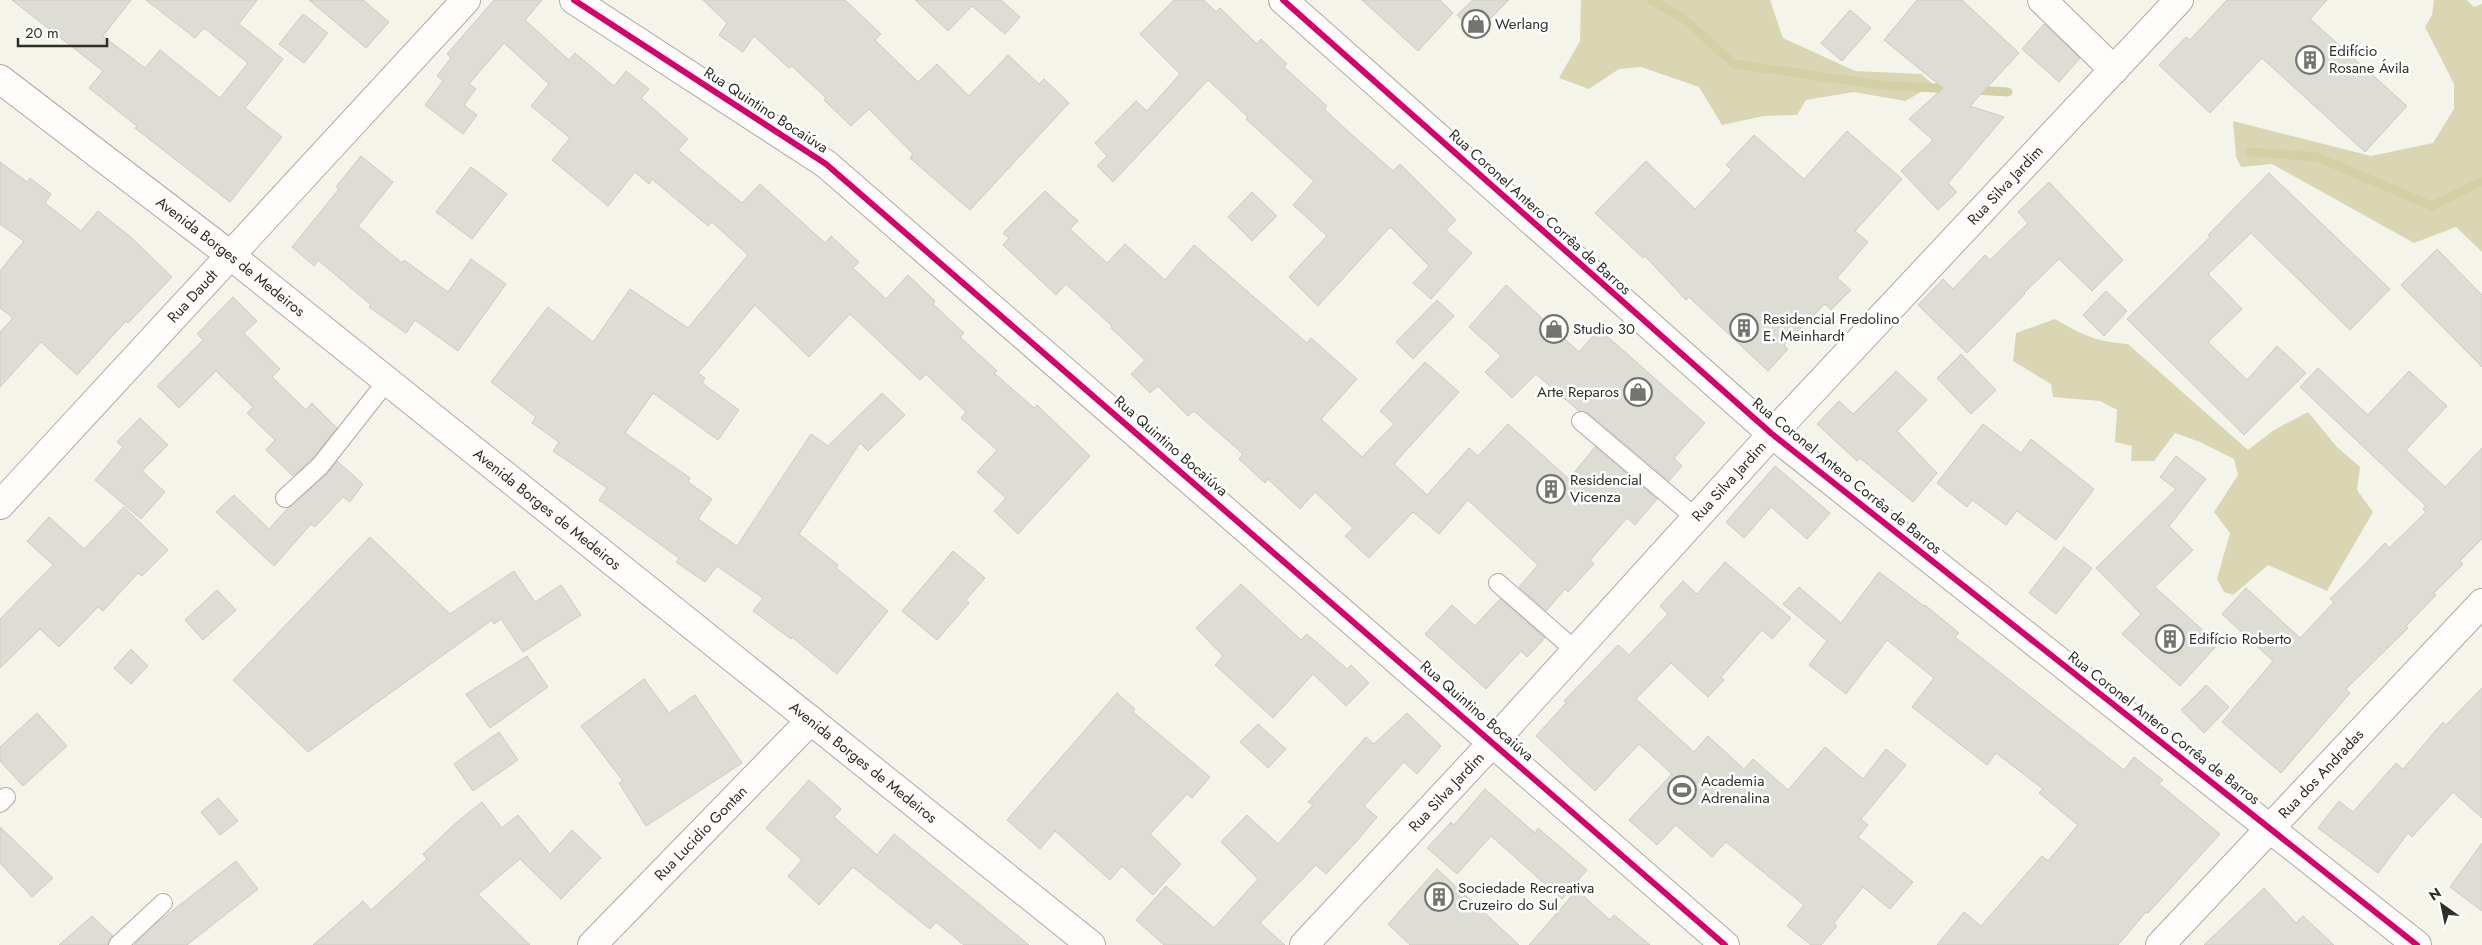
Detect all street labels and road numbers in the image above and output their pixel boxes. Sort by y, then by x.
street label: Rua Quintino Bocaiúva [700,62,832,158]
street label: Rua Coronel Antero Corrêa de Barros [1444,124,1636,300]
street label: Rua Silva Jardim [1962,140,2048,230]
street label: Avenida Borges de Medeiros [151,191,310,322]
street label: Rua Daudt [162,264,223,328]
street label: Rua Quintino Bocaiúva [1109,390,1233,502]
street label: Rua Coronel Antero Corrêa de Barros [1747,392,1947,560]
street label: Rua Silva Jardim [1687,436,1772,527]
street label: Avenida Borges de Medeiros [469,443,626,575]
street label: Rua Coronel Antero Corrêa de Barros [2063,646,2265,810]
street label: Rua Quintino Bocaiúva [1415,655,1539,767]
street label: Avenida Borges de Medeiros [785,696,942,828]
street label: Rua dos Andradas [2273,724,2369,824]
street label: Rua Silva Jardim [1404,747,1489,837]
street label: Rua Lucidio Gontan [649,781,752,886]

